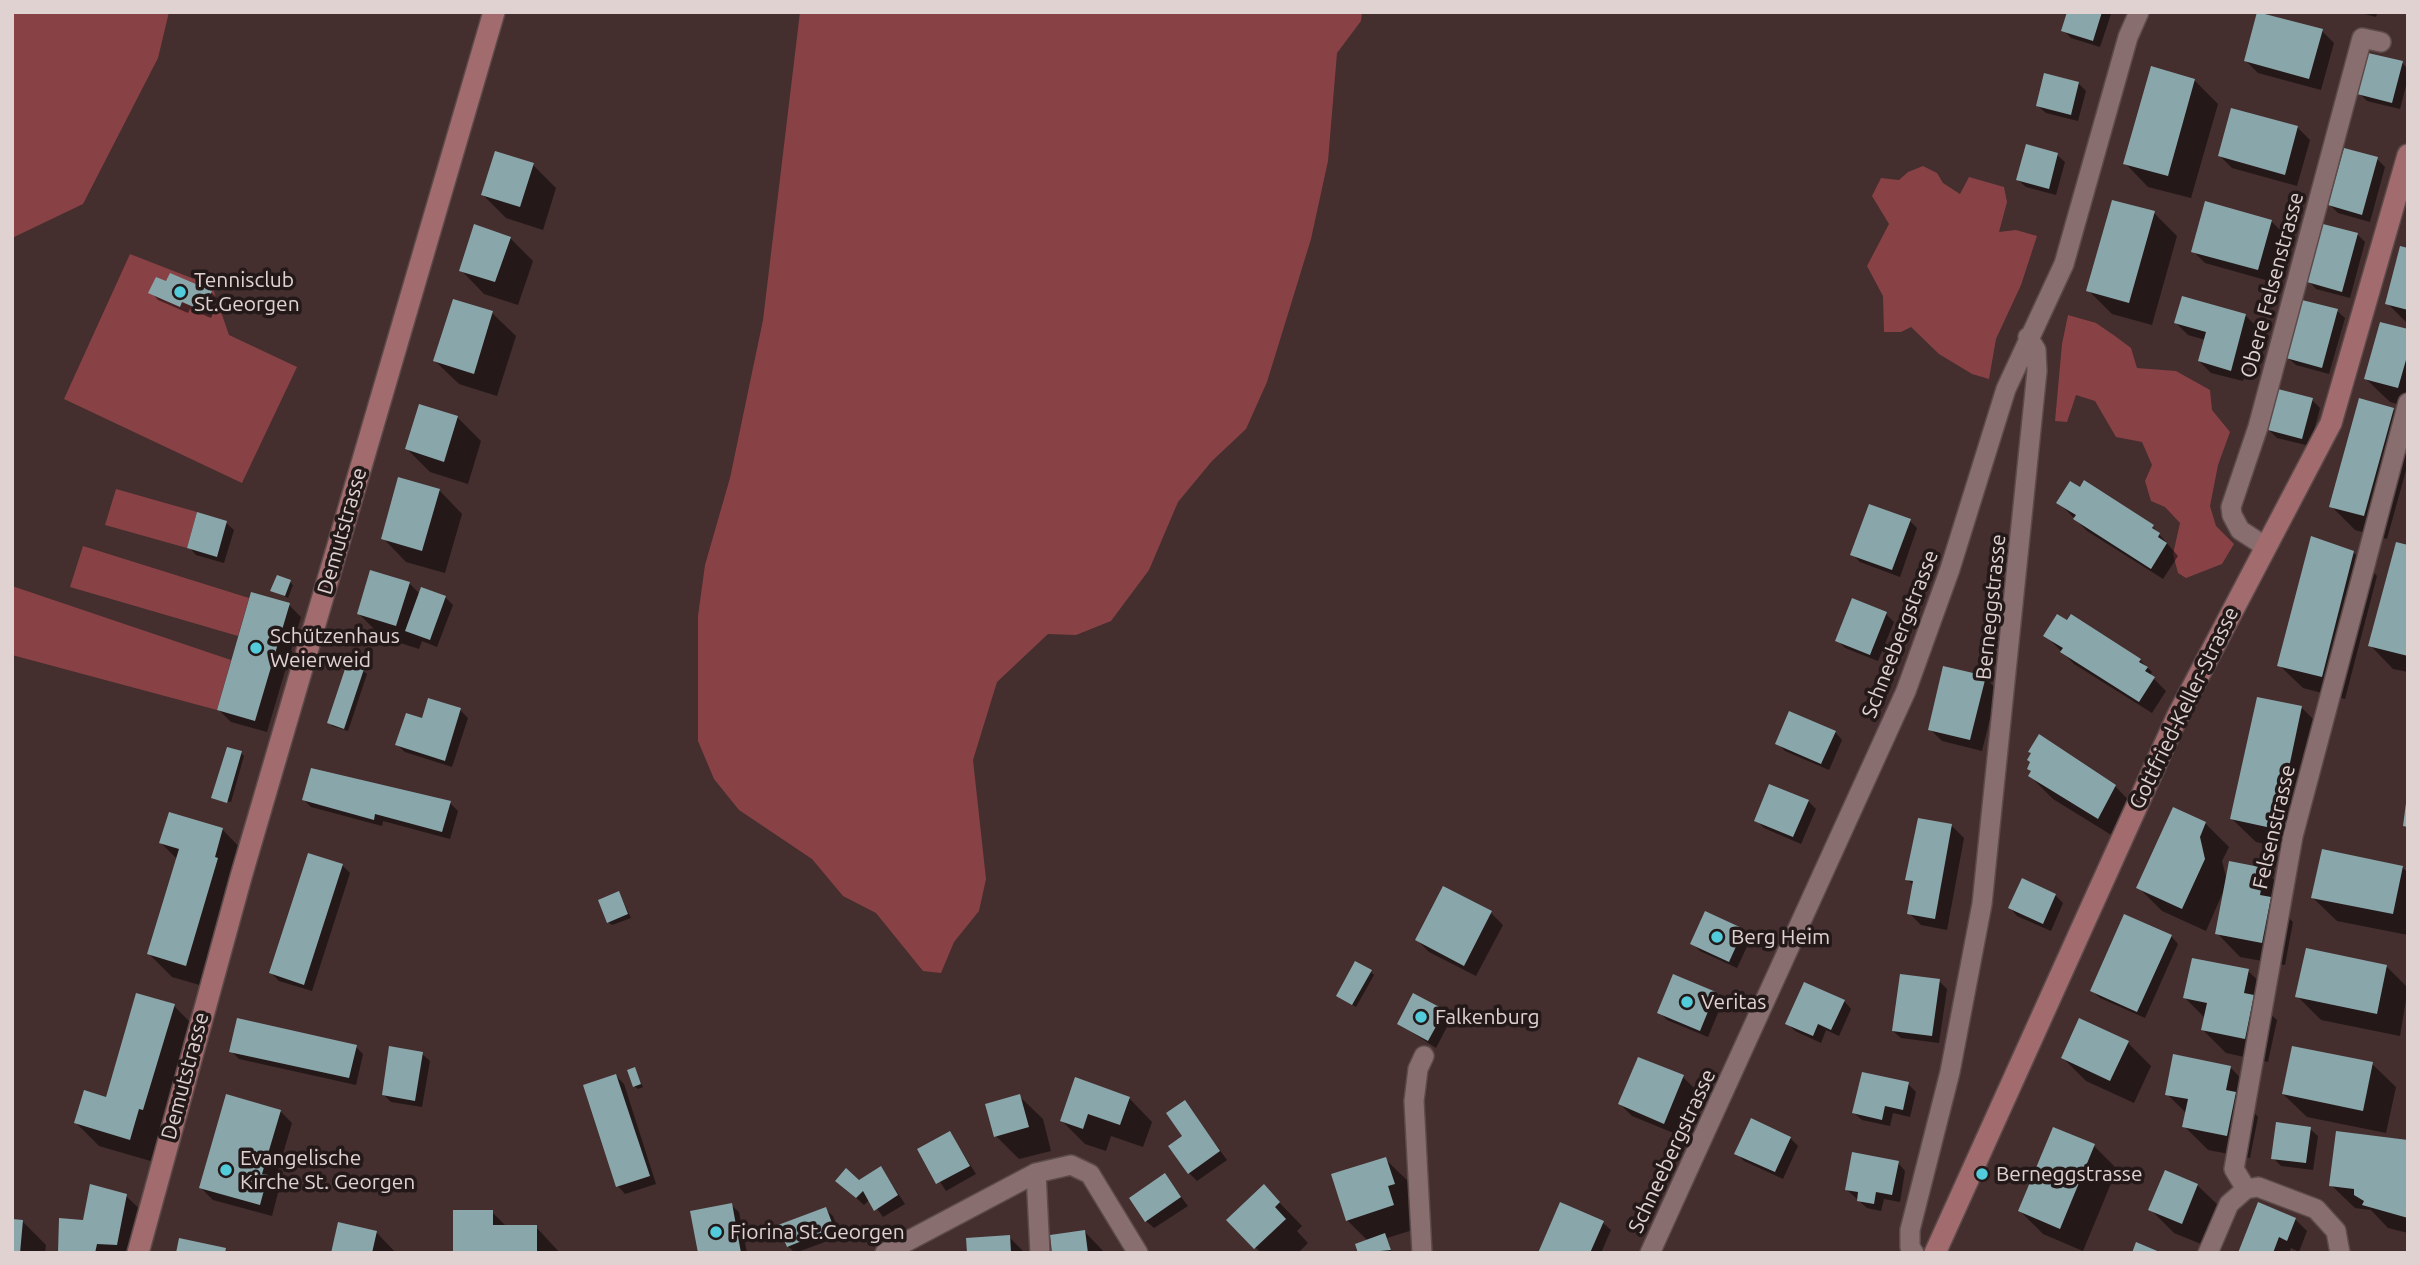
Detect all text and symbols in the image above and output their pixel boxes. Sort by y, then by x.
street label: Obere Felsenstrasse [2235,189,2309,381]
place label: Tennisclub St.Georgen [194,267,300,317]
marker: Tennisclub St.Georgen [172,284,188,300]
street label: Demutstrasse [312,465,372,597]
street label: Berneggstrasse [1971,533,2011,681]
street label: Schneebergstrasse [1856,547,1944,721]
street label: Gottfried-Keller-Strasse [2124,603,2244,813]
place label: Schützenhaus Weierweid [270,623,400,673]
marker: Schützenhaus Weierweid [248,640,264,656]
street label: Felsenstrasse [2247,762,2301,892]
place label: Berg Heim [1731,924,1830,950]
marker: Berg Heim [1709,929,1725,945]
place label: Veritas [1701,989,1766,1015]
marker: Veritas [1679,994,1695,1010]
place label: Falkenburg [1435,1004,1540,1030]
marker: Falkenburg [1413,1009,1429,1025]
street label: Demutstrasse [156,1010,214,1142]
street label: Schneebergstrasse [1623,1065,1721,1237]
place label: Evangelische Kirche St. Georgen [240,1145,415,1195]
place label: Berneggstrasse [1996,1161,2143,1187]
marker: Evangelische Kirche St. Georgen [218,1162,234,1178]
marker: Berneggstrasse [1974,1166,1990,1182]
place label: Fiorina St.Georgen [730,1219,905,1245]
marker: Fiorina St.Georgen [708,1224,724,1240]

